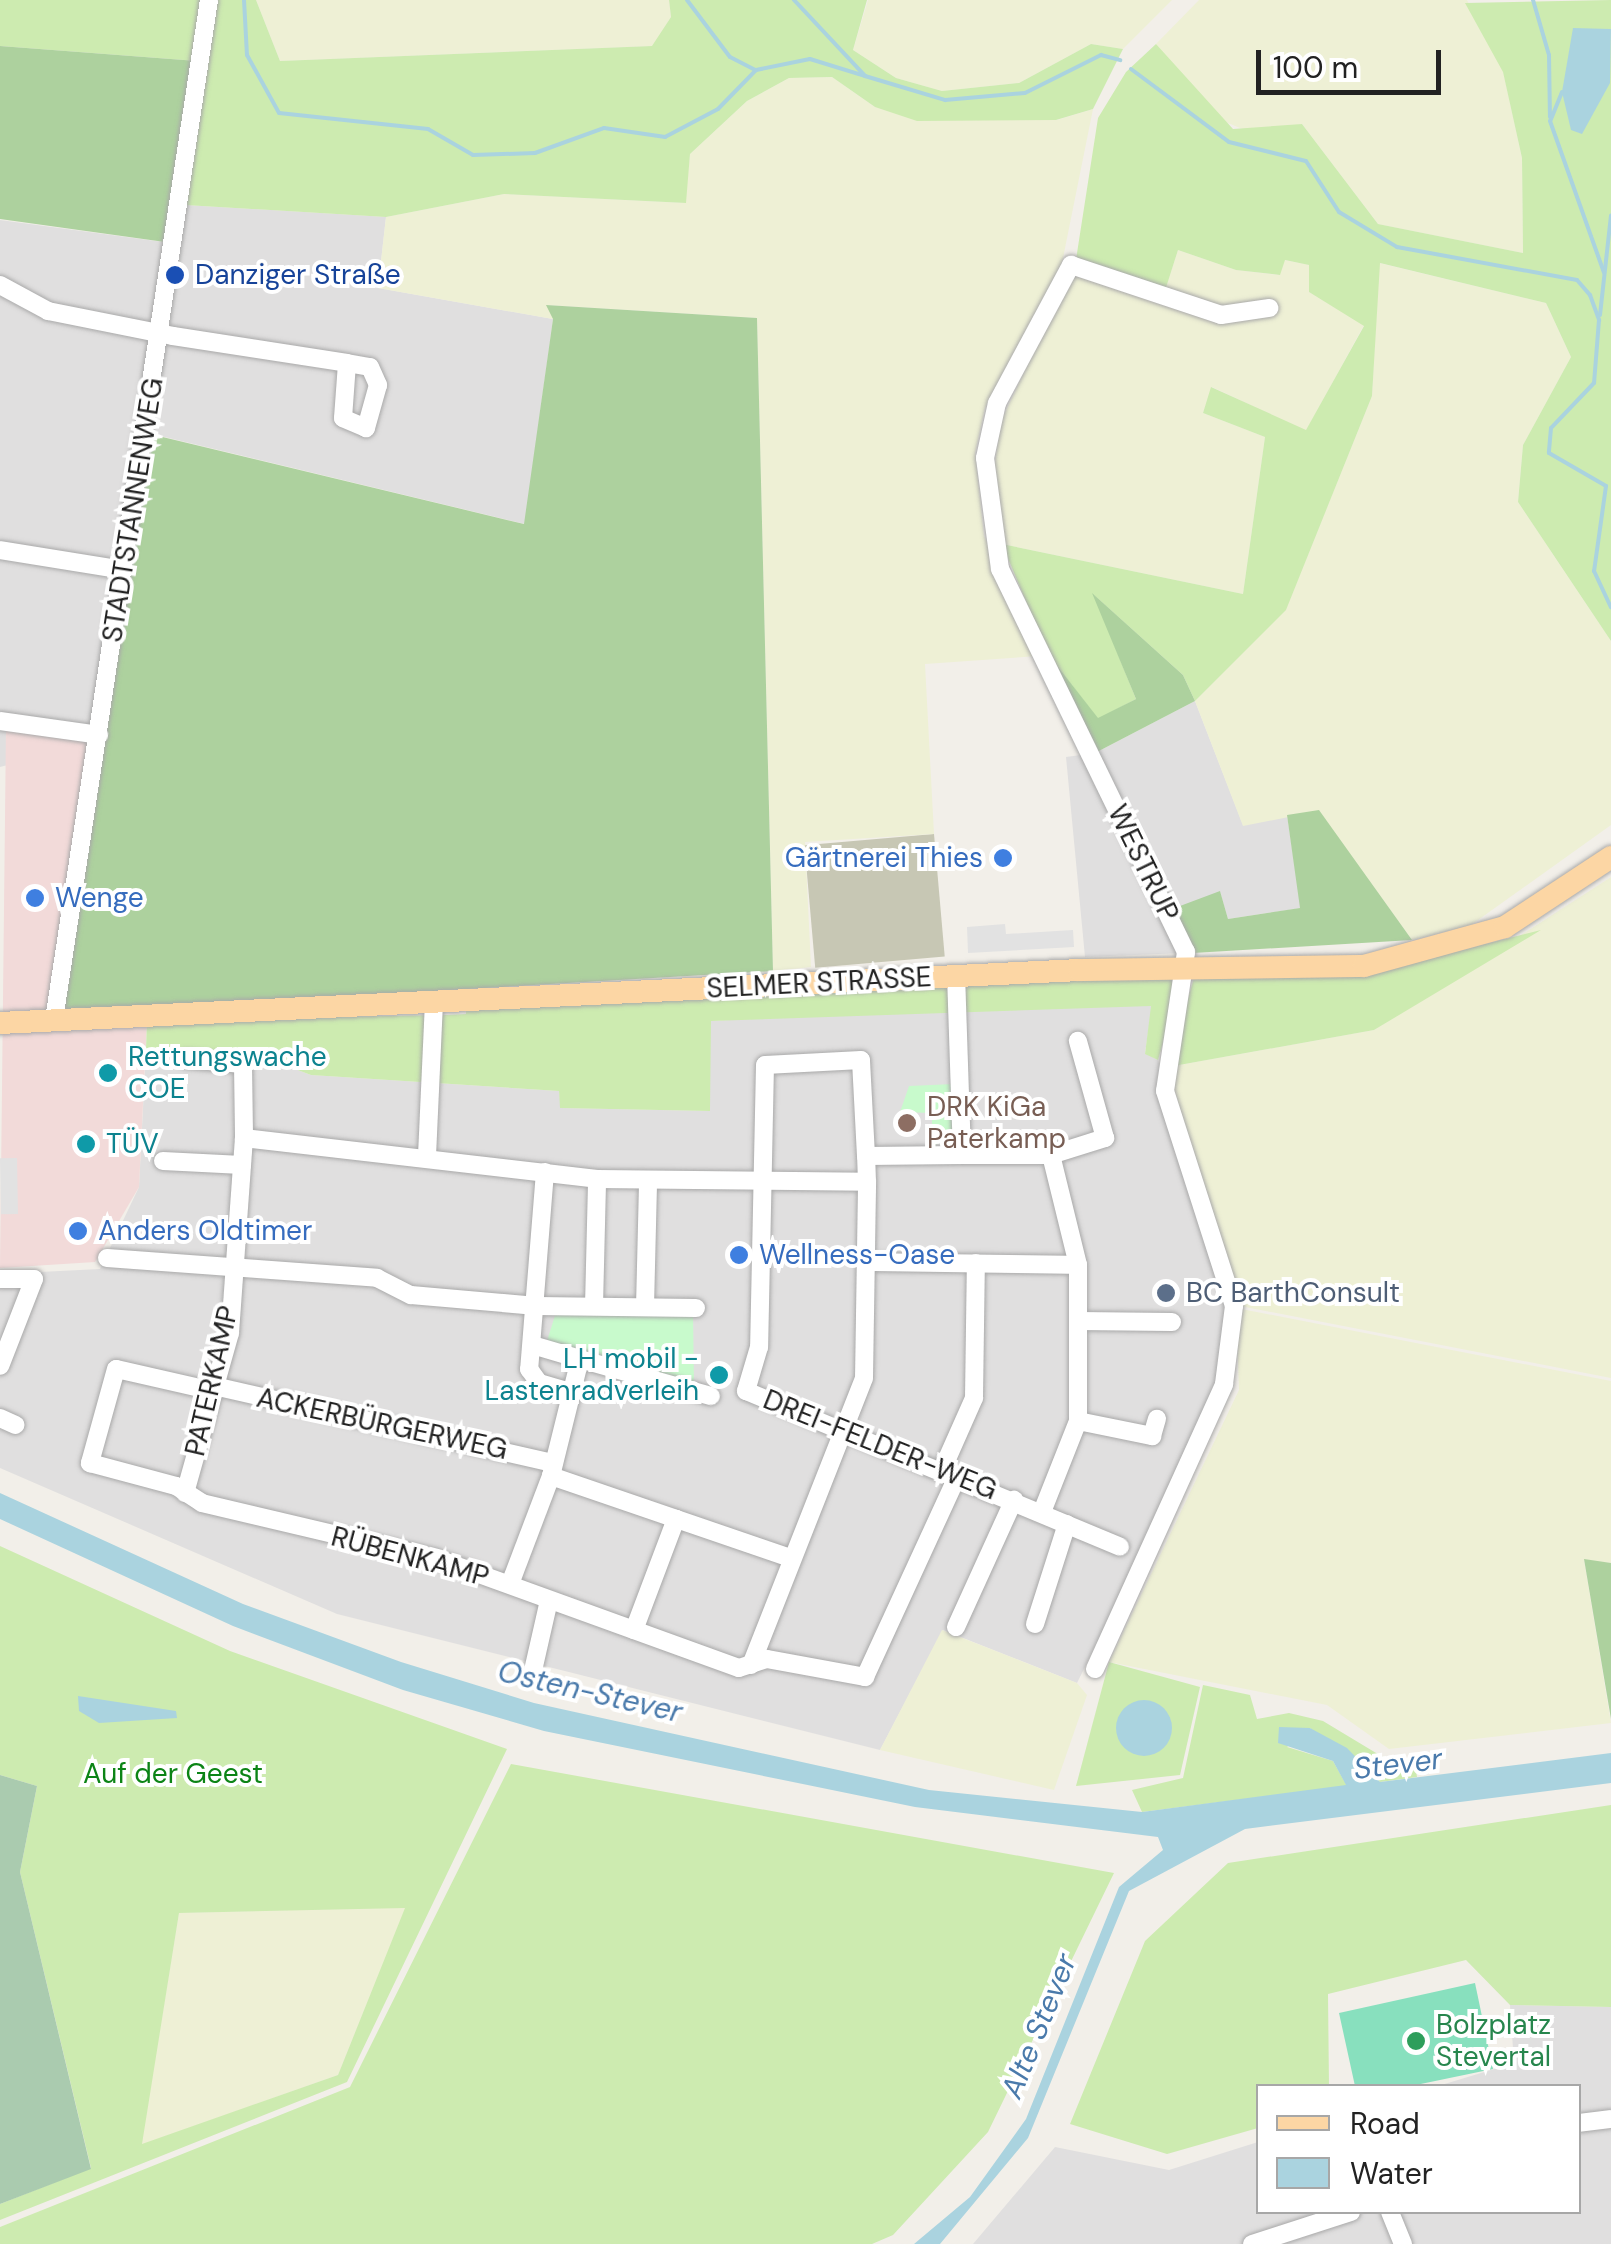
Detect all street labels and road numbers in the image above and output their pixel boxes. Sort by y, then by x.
street label: STADTSTANNENWEG [96,375,170,645]
street label: WESTRUP [1100,799,1186,927]
street label: SELMER STRASSE [706,960,932,1006]
street label: PATERKAMP [178,1303,246,1459]
street label: ACKERBÜRGERWEG [254,1381,510,1467]
street label: DREI-FELDER-WEG [758,1383,1002,1507]
street label: RÜBENKAMP [328,1520,492,1594]

